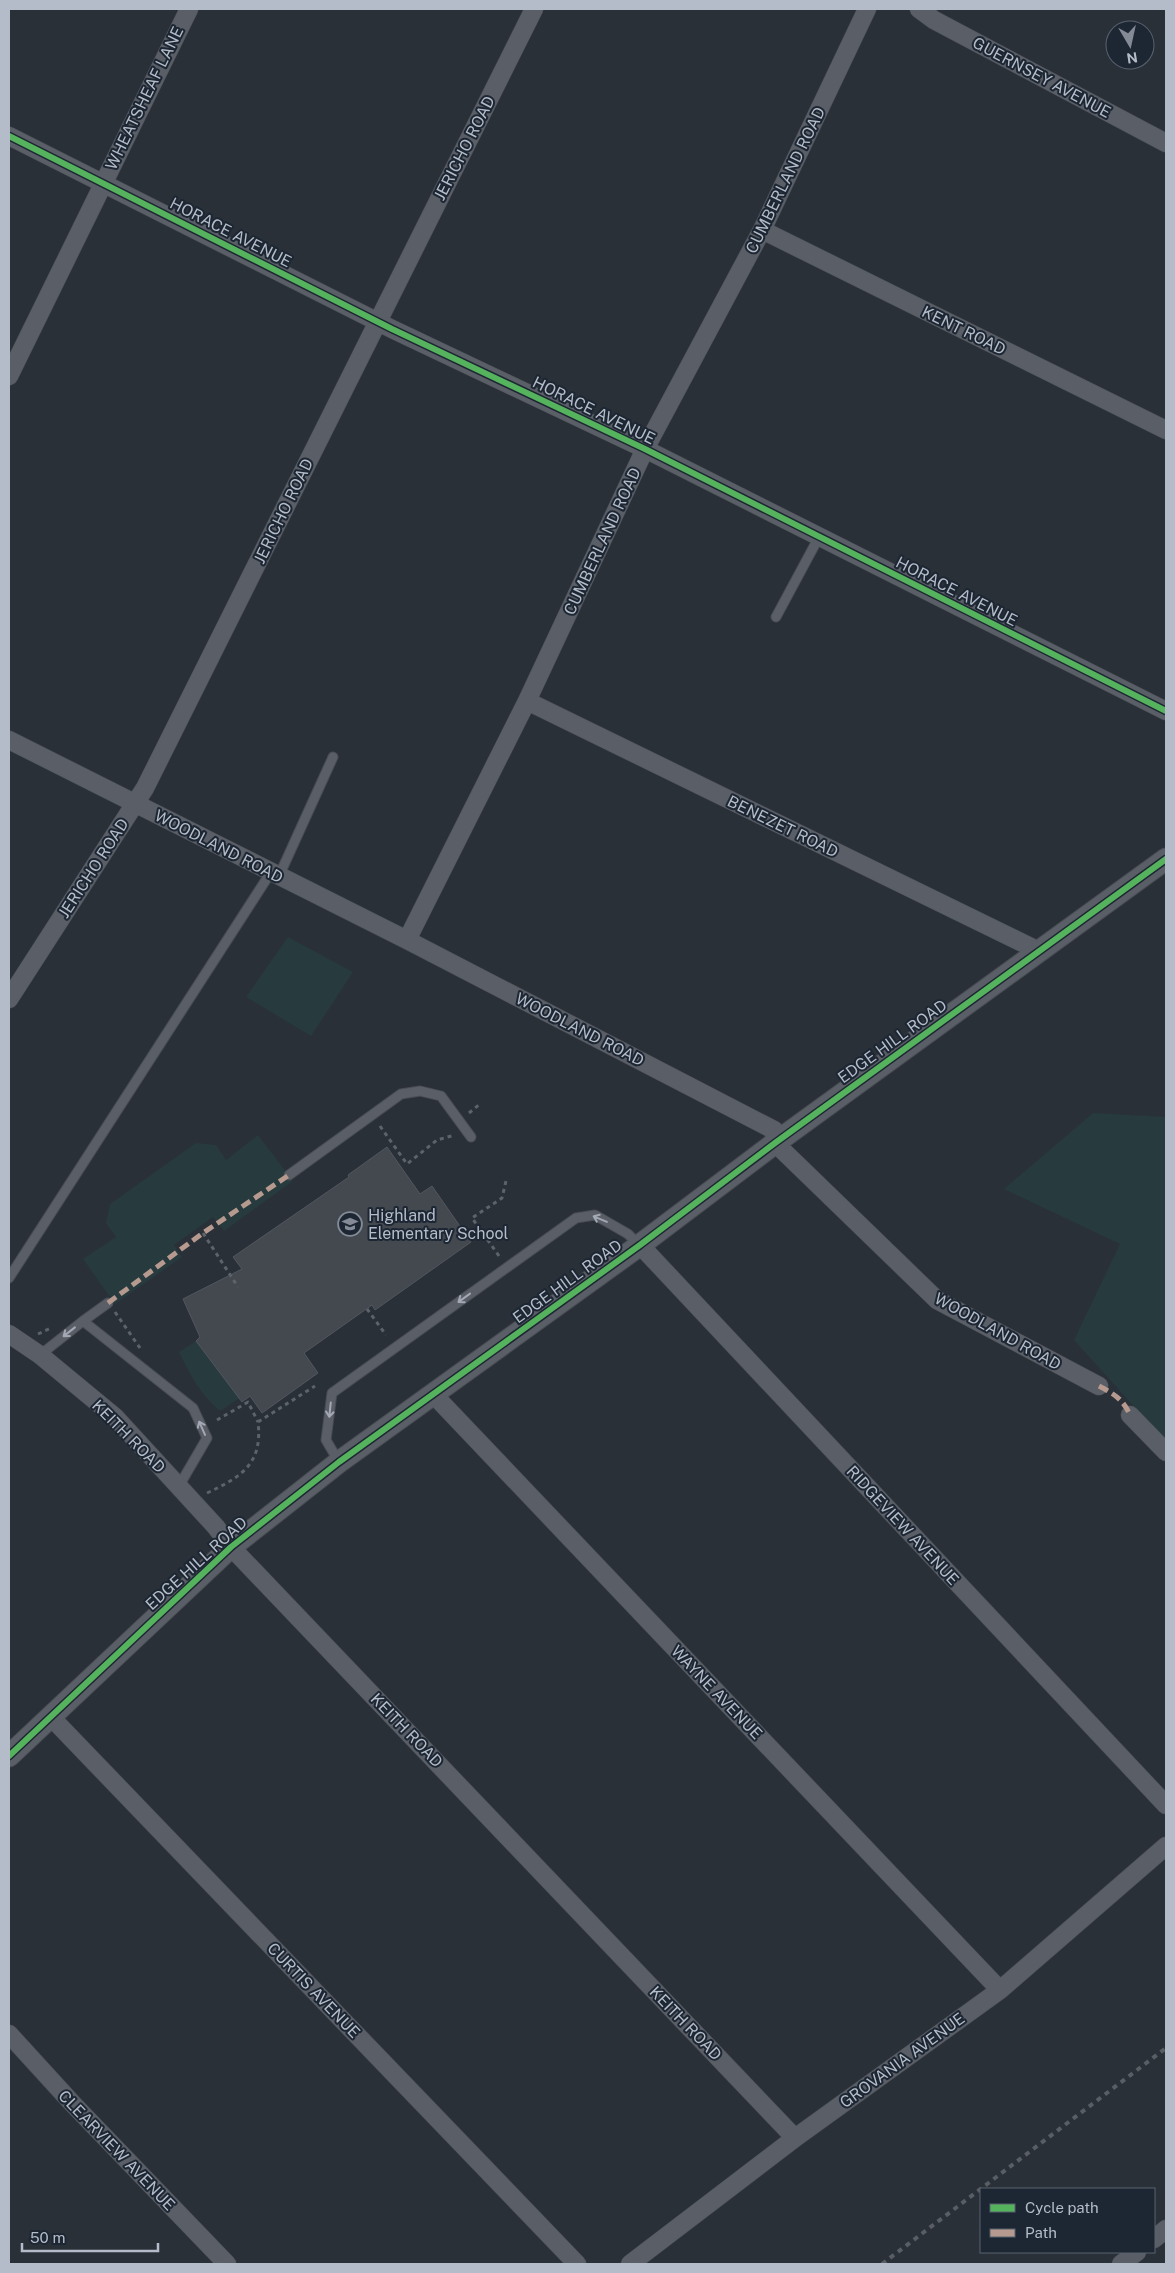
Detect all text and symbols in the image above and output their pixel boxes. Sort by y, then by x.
north arrow [1105,20,1155,70]
street label: WHEATSHEAF LANE [101,23,187,173]
street label: GUERNSEY AVENUE [969,33,1114,122]
text: N [1125,49,1139,67]
street label: JERICHO ROAD [430,93,499,204]
street label: CUMBERLAND ROAD [742,104,829,256]
street label: HORACE AVENUE [167,194,295,271]
street label: KENT ROAD [919,302,1009,359]
street label: HORACE AVENUE [529,373,658,448]
street label: JERICHO ROAD [250,455,317,567]
street label: CUMBERLAND ROAD [560,465,645,618]
street label: HORACE AVENUE [893,553,1021,630]
street label: BENEZET ROAD [724,791,841,861]
street label: WOODLAND ROAD [151,806,286,887]
street label: JERICHO ROAD [54,815,133,922]
street label: WOODLAND ROAD [512,989,647,1070]
street label: EDGE HILL ROAD [834,995,951,1087]
place label: Highland Elementary School [368,1206,509,1243]
school or university icon: Highland Elementary School [337,1211,363,1237]
one-way arrow [592,1213,607,1223]
street label: EDGE HILL ROAD [509,1235,626,1327]
street label: WOODLAND ROAD [931,1289,1064,1374]
one-way arrow [457,1293,471,1303]
one-way arrow [63,1327,76,1338]
street label: KEITH ROAD [88,1396,169,1477]
one-way arrow [325,1402,335,1418]
one-way arrow [197,1421,207,1436]
street label: RIDGEVIEW AVENUE [842,1462,963,1589]
street label: EDGE HILL ROAD [142,1513,251,1614]
street label: WAYNE AVENUE [667,1642,766,1743]
street label: KEITH ROAD [367,1689,447,1771]
street label: CURTIS AVENUE [263,1939,364,2042]
street label: KEITH ROAD [646,1982,726,2064]
street label: GROVANIA AVENUE [836,2009,968,2112]
street label: CLEARVIEW AVENUE [54,2086,179,2214]
legend [980,2188,1155,2253]
text: Cycle path [1025,2199,1099,2216]
scale bar [22,2220,159,2252]
text: Path [1025,2224,1057,2241]
text: 50 m [30,2229,65,2246]

